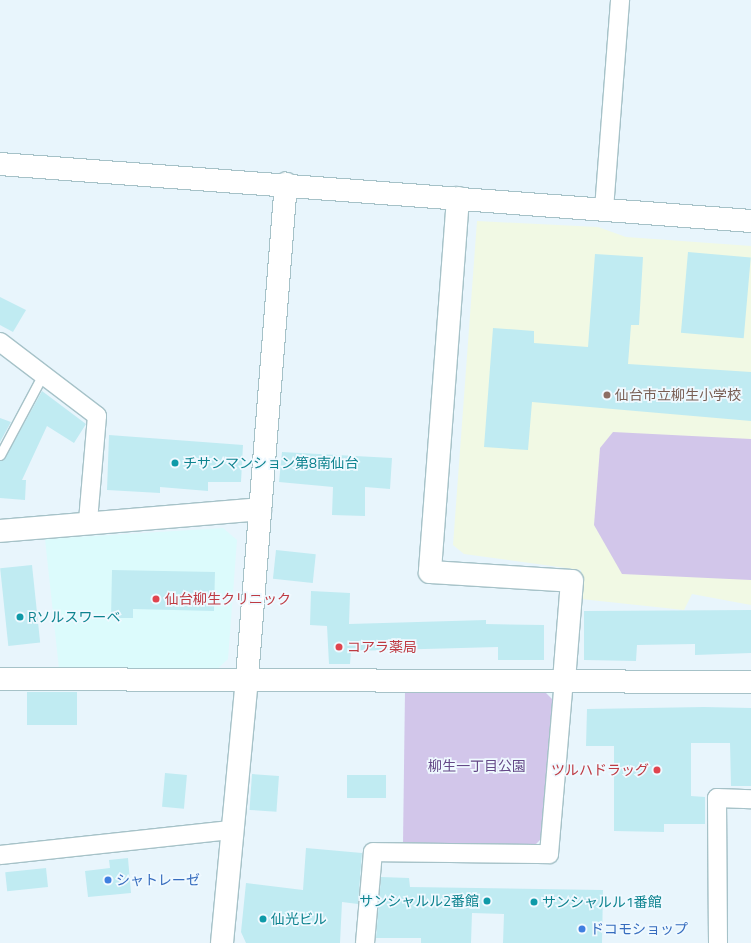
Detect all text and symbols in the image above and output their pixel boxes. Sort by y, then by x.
place label: 仙台市立柳生小学校 [615,387,741,403]
marker: 仙台市立柳生小学校 [602,390,612,400]
place label: チサンマンション第8南仙台 [183,455,359,471]
marker: チサンマンション第8南仙台 [170,458,180,468]
place label: 仙台柳生クリニック [165,591,291,607]
marker: 仙台柳生クリニック [150,593,162,605]
place label: Rソルスワーベ [28,609,121,625]
marker: Rソルスワーベ [15,612,25,622]
place label: コアラ薬局 [347,639,417,655]
marker: コアラ薬局 [334,642,344,652]
park label: 柳生一丁目公園 [428,758,526,774]
place label: ツルハドラッグ [551,762,649,778]
marker: ツルハドラッグ [652,765,662,775]
place label: シャトレーゼ [116,872,200,888]
marker: シャトレーゼ [103,875,113,885]
place label: サンシャルル2番館 [359,893,479,909]
place label: サンシャルル1番館 [542,894,662,910]
marker: サンシャルル2番館 [482,896,492,906]
marker: サンシャルル1番館 [529,897,539,907]
place label: 仙光ビル [271,911,327,927]
marker: 仙光ビル [258,914,268,924]
place label: ドコモショップ [590,921,688,937]
marker: ドコモショップ [577,924,587,934]

